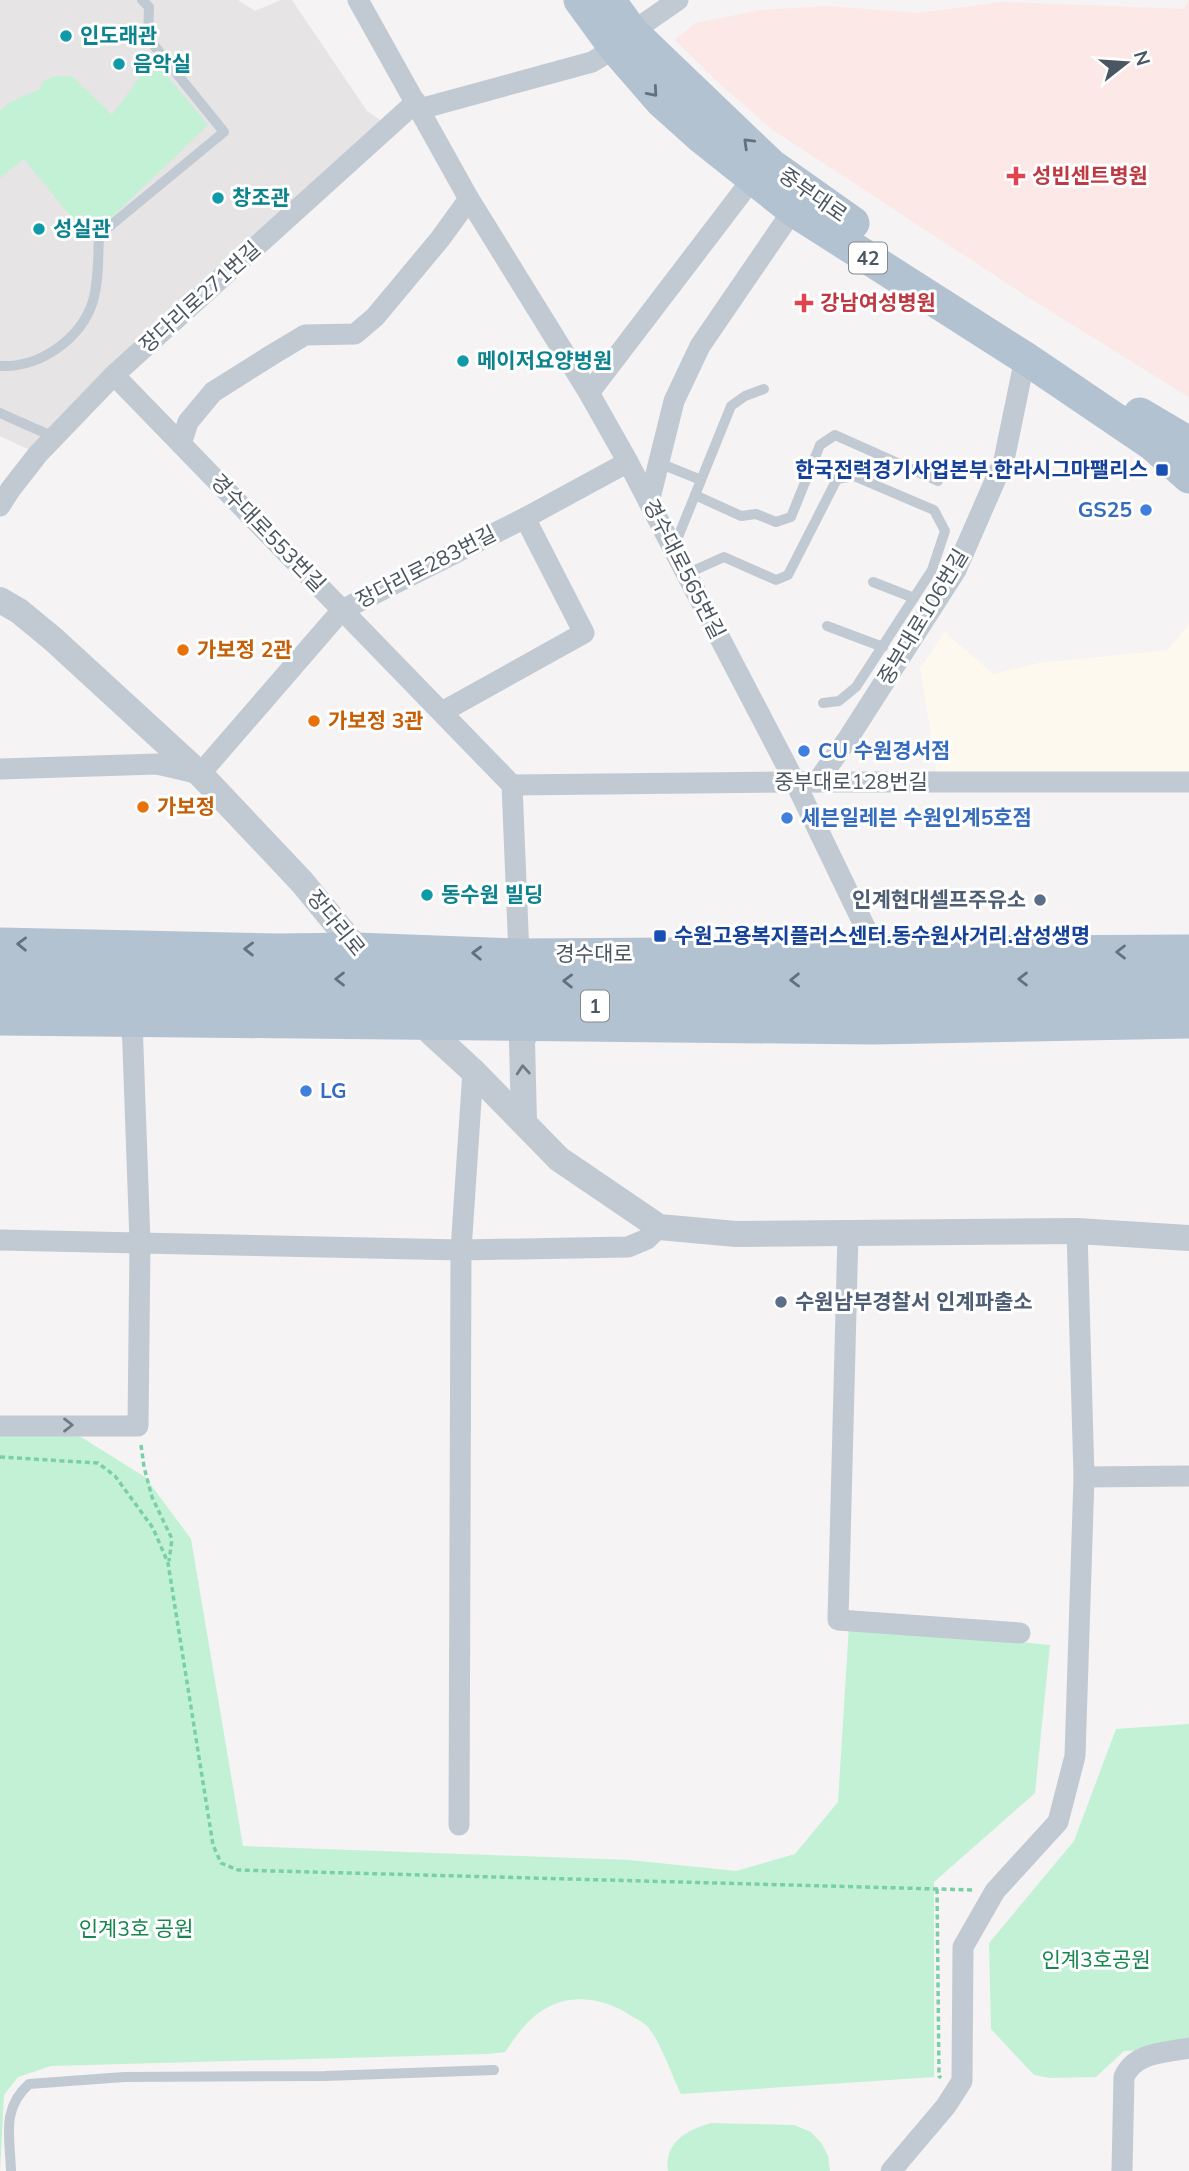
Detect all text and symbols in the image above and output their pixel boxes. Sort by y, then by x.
place label: 인도래관 [80,22,157,48]
marker: 인도래관 [58,28,74,44]
north arrow [1091,28,1161,98]
text: N [1129,48,1156,68]
place label: 음악실 [133,50,191,76]
marker: 음악실 [111,56,127,72]
one-way arrow [645,84,657,97]
one-way arrow [743,139,756,152]
street label: 중부대로 [774,161,853,227]
place label: 성빈센트병원 [1032,162,1148,188]
marker: 성빈센트병원 [1006,166,1026,186]
place label: 창조관 [232,184,290,210]
marker: 창조관 [210,190,226,206]
place label: 성실관 [53,215,111,241]
marker: 성실관 [31,221,47,237]
street label: 장다리로271번길 [134,235,265,357]
road number: 42 [849,242,887,274]
place label: 강남여성병원 [820,289,936,315]
marker: 강남여성병원 [794,293,814,313]
place label: 메이저요양벙원 [477,347,612,373]
marker: 메이저요양벙원 [455,353,471,369]
place label: 한국전력경기사업본부.한라시그마팰리스 [795,456,1148,482]
marker: 한국전력경기사업본부.한라시그마팰리스 [1154,462,1170,478]
street label: 경수대로553번길 [206,468,331,597]
street label: 경수대로565번길 [638,494,731,643]
place label: GS25 [1078,496,1132,522]
marker: GS25 [1138,502,1154,518]
street label: 장다리로283번길 [351,520,500,613]
street label: 중부대로106번길 [871,544,973,689]
place label: 가보정 2관 [197,636,293,662]
marker: 가보정 2관 [175,642,191,658]
place label: 가보정 3관 [328,707,424,733]
marker: 가보정 3관 [306,713,322,729]
place label: CU 수원경서점 [818,737,950,763]
marker: CU 수원경서점 [796,743,812,759]
street label: 중부대로128번길 [774,768,928,794]
place label: 가보정 [157,793,215,819]
marker: 가보정 [135,799,151,815]
place label: 세븐일레븐 수원인계5호점 [801,804,1032,830]
marker: 세븐일레븐 수원인계5호점 [779,810,795,826]
place label: 동수원 빌딩 [441,881,543,907]
street label: 장다리로 [302,884,371,961]
place label: 인계현대셀프주유소 [852,886,1026,912]
marker: 동수원 빌딩 [419,887,435,903]
marker: 인계현대셀프주유소 [1032,892,1048,908]
place label: 수원고용복지플러스센터.동수원사거리.삼성생명 [674,922,1090,948]
marker: 수원고용복지플러스센터.동수원사거리.삼성생명 [652,928,668,944]
one-way arrow [16,937,27,952]
street label: 경수대로 [555,940,633,966]
one-way arrow [244,942,255,957]
one-way arrow [1115,944,1126,959]
one-way arrow [471,946,482,961]
one-way arrow [335,971,345,987]
one-way arrow [1017,971,1028,987]
one-way arrow [790,972,800,988]
one-way arrow [562,973,573,989]
road number: 1 [581,990,609,1022]
one-way arrow [515,1064,530,1075]
place label: LG [320,1077,347,1103]
marker: LG [298,1083,314,1099]
place label: 수원남부경찰서 인계파출소 [795,1288,1033,1314]
marker: 수원남부경찰서 인계파출소 [773,1294,789,1310]
one-way arrow [63,1417,74,1433]
park label: 인계3호 공원 [79,1915,193,1941]
park label: 인계3호공원 [1041,1946,1151,1972]

